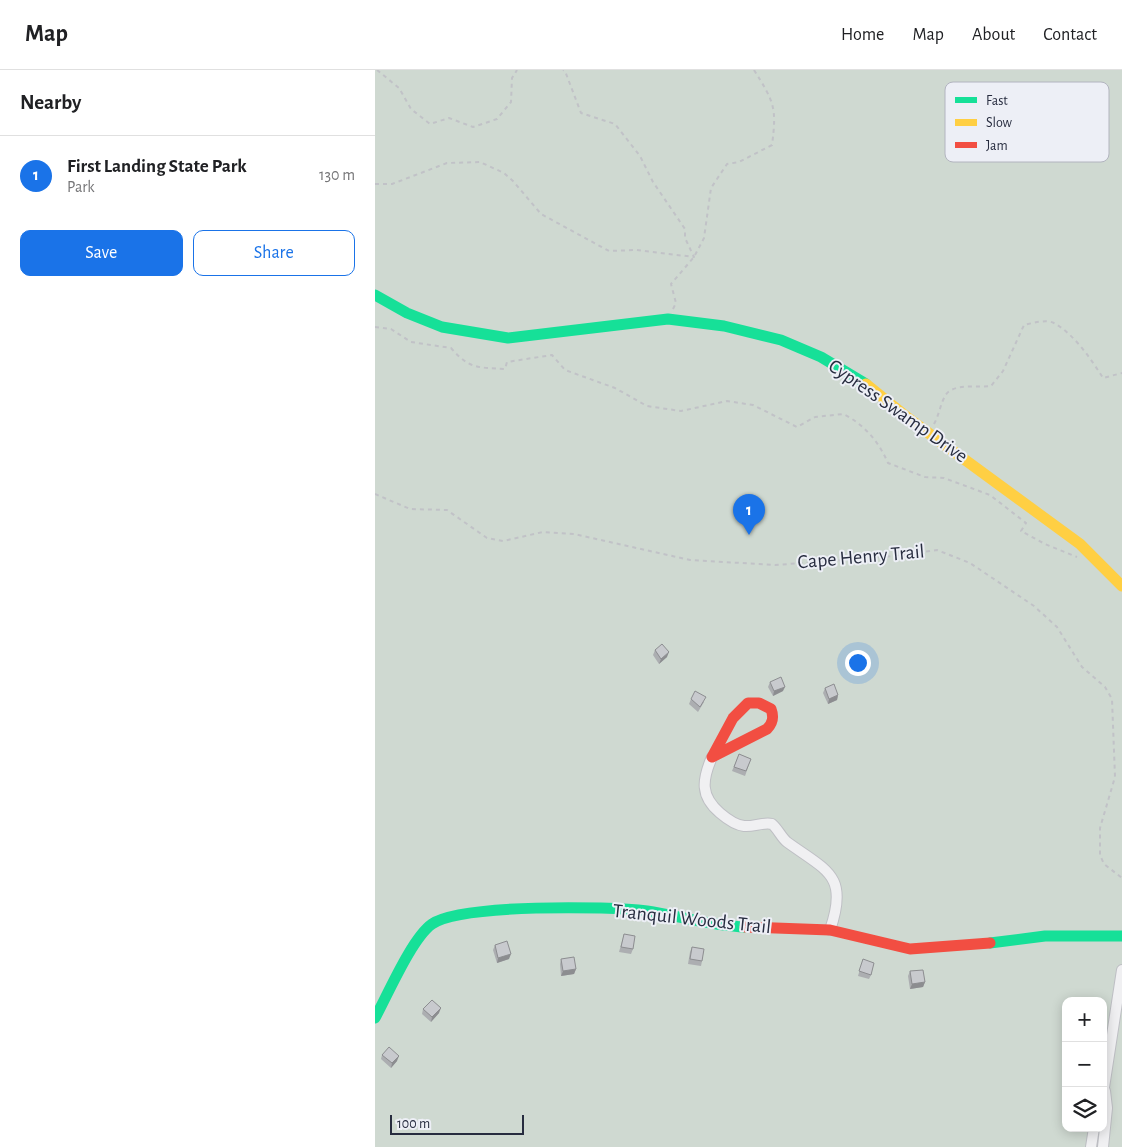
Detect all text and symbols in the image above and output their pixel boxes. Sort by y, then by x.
text: Map [25,22,68,46]
text: Home [841,26,884,44]
text: Map [912,26,944,44]
text: About [972,26,1015,44]
text: Contact [1043,26,1097,44]
legend [945,82,1109,162]
text: Nearby [20,92,81,113]
text: Fast [986,94,1008,108]
text: Slow [986,116,1013,130]
text: Jam [986,139,1008,153]
text: First Landing State Park [67,157,247,176]
text: 1 [33,167,39,183]
text: 130 m [319,167,355,183]
text: Park [67,179,95,195]
button: Save [20,230,183,276]
button: Share [193,230,355,276]
street label: Cypress Swamp Drive [825,356,971,466]
pin: 1 [733,494,765,535]
street label: Cape Henry Trail [797,541,925,573]
your location [845,650,871,676]
street label: Tranquil Woods Trail [612,901,772,937]
map controls [1062,997,1107,1132]
button: + [1062,997,1107,1042]
button: − [1062,1042,1107,1087]
button: layers [1062,1087,1107,1132]
scale bar [390,1112,524,1135]
text: 100 m [397,1117,430,1131]

